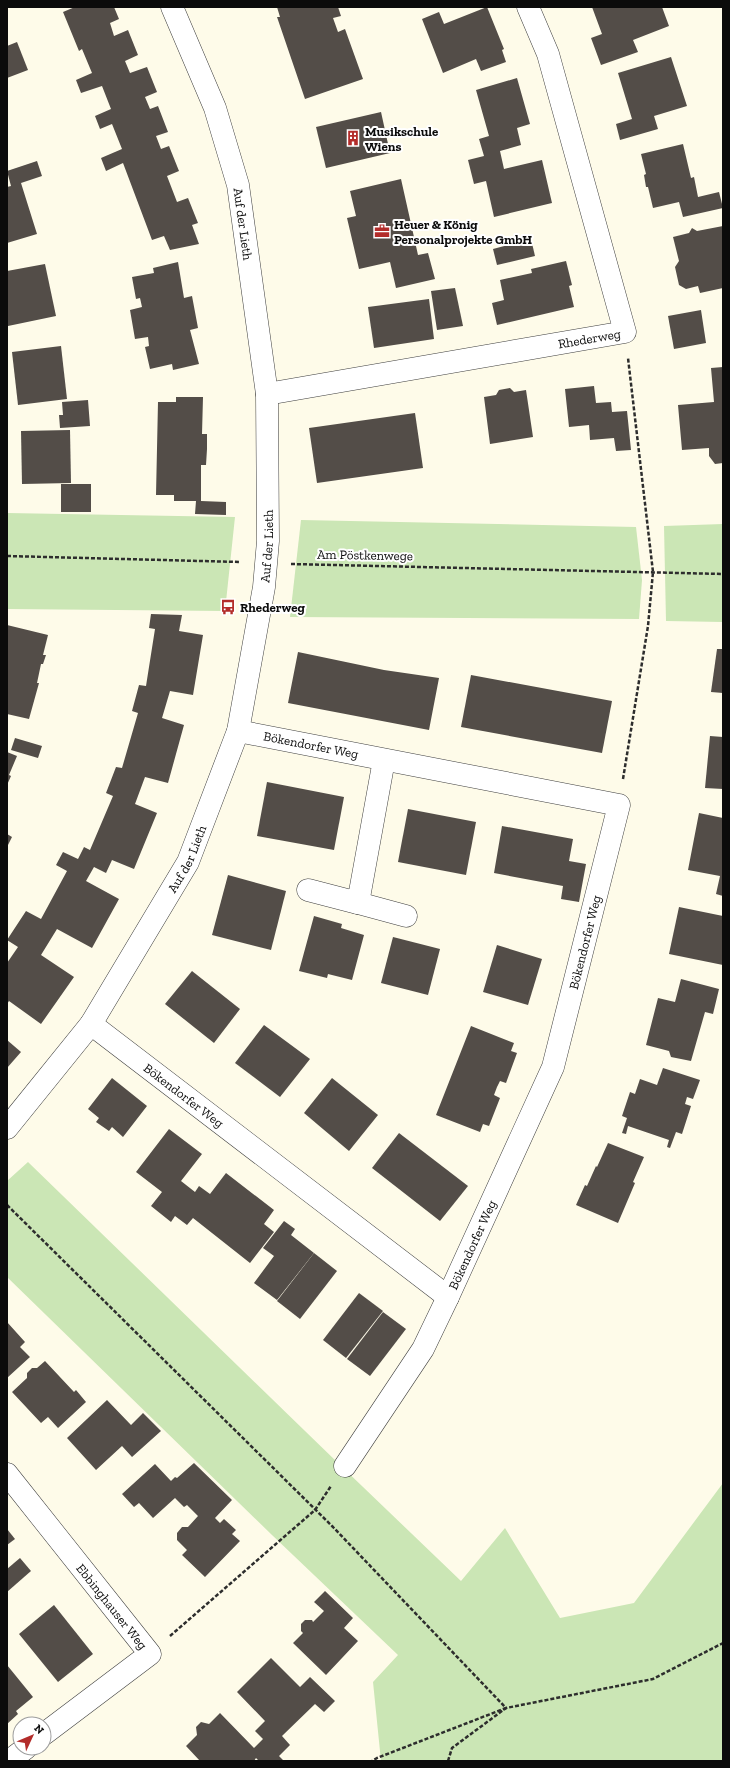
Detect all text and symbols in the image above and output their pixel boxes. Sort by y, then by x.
place label: Musikschule Wiens [365,124,439,154]
building icon: Musikschule Wiens [344,129,362,147]
street label: Auf der Lieth [230,187,256,262]
place label: Heuer & König Personalprojekte GmbH [394,217,532,248]
office icon: Heuer & König Personalprojekte GmbH [373,222,391,240]
street label: Rhederweg [557,325,622,351]
street label: Auf der Lieth [257,509,276,583]
street label: Am Pöstkenwege [317,547,413,563]
bus stop icon: Rhederweg [219,598,237,616]
place label: Rhederweg [240,600,306,615]
street label: Bökendorfer Weg [262,728,360,762]
street label: Auf der Lieth [164,822,209,895]
street label: Bökendorfer Weg [565,893,604,991]
street label: Bökendorfer Weg [141,1060,227,1130]
street label: Bökendorfer Weg [445,1198,499,1292]
street label: Ebbinghauser Weg [74,1561,151,1652]
north arrow [12,1716,52,1756]
text: N [31,1722,47,1737]

